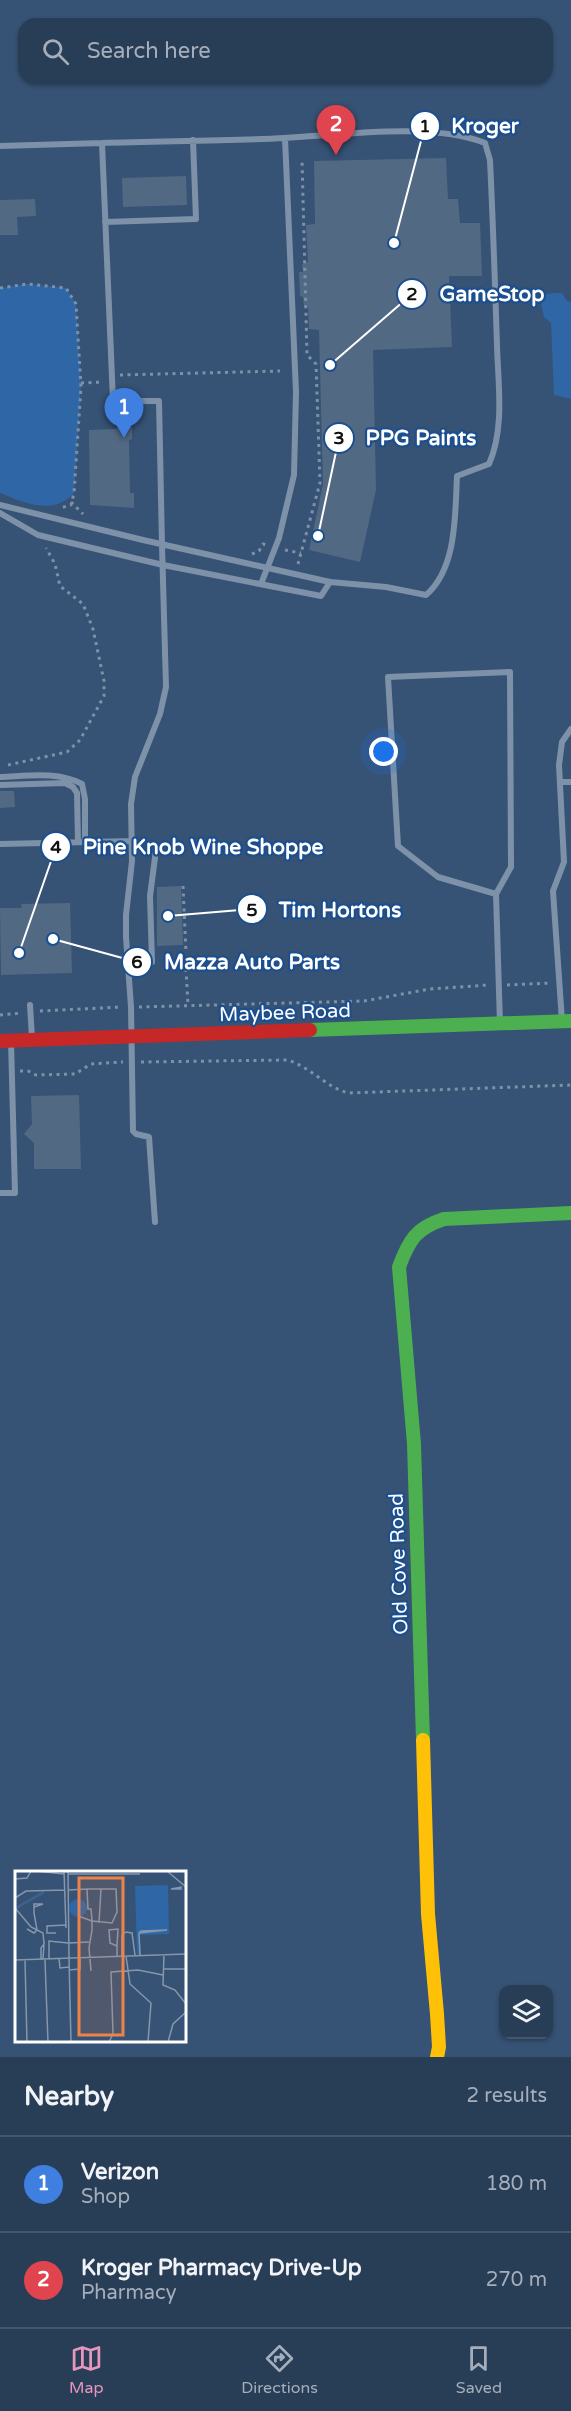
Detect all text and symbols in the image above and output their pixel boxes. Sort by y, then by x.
search box [18,18,553,84]
icon: search [39,35,72,68]
text: Search here [87,38,211,64]
pin: 2 [316,106,356,155]
callout: Kroger [410,106,531,145]
text: Kroger [451,114,520,139]
text: 1 [419,115,431,137]
callout: GameStop [397,275,556,314]
text: GameStop [440,282,545,307]
text: 2 [406,283,418,305]
pin: 1 [104,388,144,438]
callout: PPG Paints [324,418,488,457]
text: PPG Paints [366,426,476,451]
text: 3 [333,427,345,449]
your location [369,737,398,766]
callout: Pine Knob Wine Shoppe [41,827,335,866]
text: Pine Knob Wine Shoppe [83,835,323,860]
text: 4 [50,836,62,858]
callout: Tim Hortons [237,890,414,929]
text: Tim Hortons [278,898,401,923]
text: 5 [246,899,258,921]
callout: Mazza Auto Parts [122,942,352,981]
text: Mazza Auto Parts [164,950,340,975]
text: 6 [131,951,143,973]
street label: Maybee Road [219,999,351,1027]
street label: Old Cove Road [385,1493,413,1635]
inset map [15,1871,186,2042]
map controls [499,1985,553,2039]
button: layers [499,1985,553,2039]
text: Nearby [24,2081,114,2112]
text: 2 results [467,2084,547,2108]
text: Verizon [81,2159,159,2185]
text: 1 [37,2172,50,2196]
text: 180 m [486,2172,547,2196]
text: Shop [81,2185,130,2209]
text: Kroger Pharmacy Drive-Up [81,2255,362,2281]
text: 2 [37,2268,50,2292]
text: 270 m [486,2268,547,2292]
text: Pharmacy [81,2281,176,2305]
tab: Map [69,2342,103,2398]
tab: Directions [241,2342,318,2398]
tab: Saved [456,2342,502,2398]

